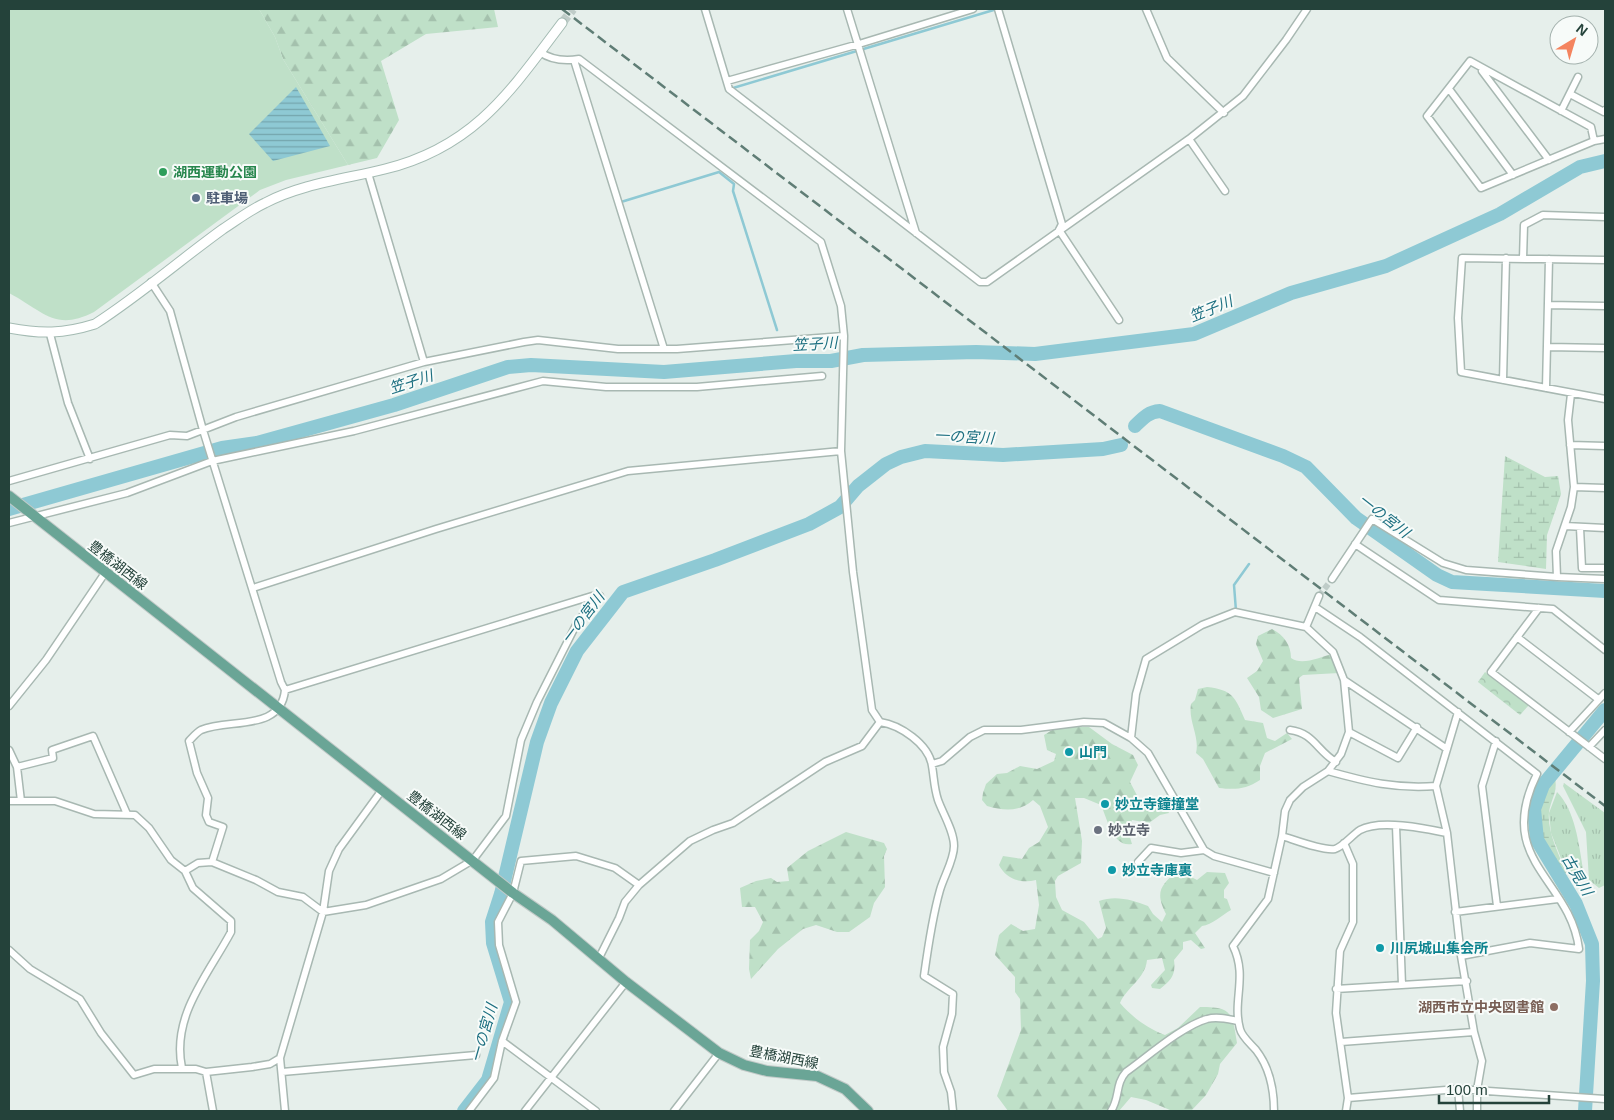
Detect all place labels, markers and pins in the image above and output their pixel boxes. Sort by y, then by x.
place label: 湖西運動公園 [173,164,257,180]
marker: 湖西運動公園 [157,166,169,178]
place label: 駐車場 [206,190,248,206]
marker: 駐車場 [190,192,202,204]
place label: 山門 [1079,744,1107,760]
marker: 山門 [1063,746,1075,758]
place label: 妙立寺鐘撞堂 [1115,796,1199,812]
marker: 妙立寺鐘撞堂 [1099,798,1111,810]
place label: 妙立寺 [1108,822,1150,838]
marker: 妙立寺 [1092,824,1104,836]
place label: 妙立寺庫裏 [1122,862,1192,878]
marker: 妙立寺庫裏 [1106,864,1118,876]
place label: 川尻城山集会所 [1390,940,1488,956]
marker: 川尻城山集会所 [1374,942,1386,954]
place label: 湖西市立中央図書館 [1418,999,1544,1015]
marker: 湖西市立中央図書館 [1548,1001,1560,1013]

